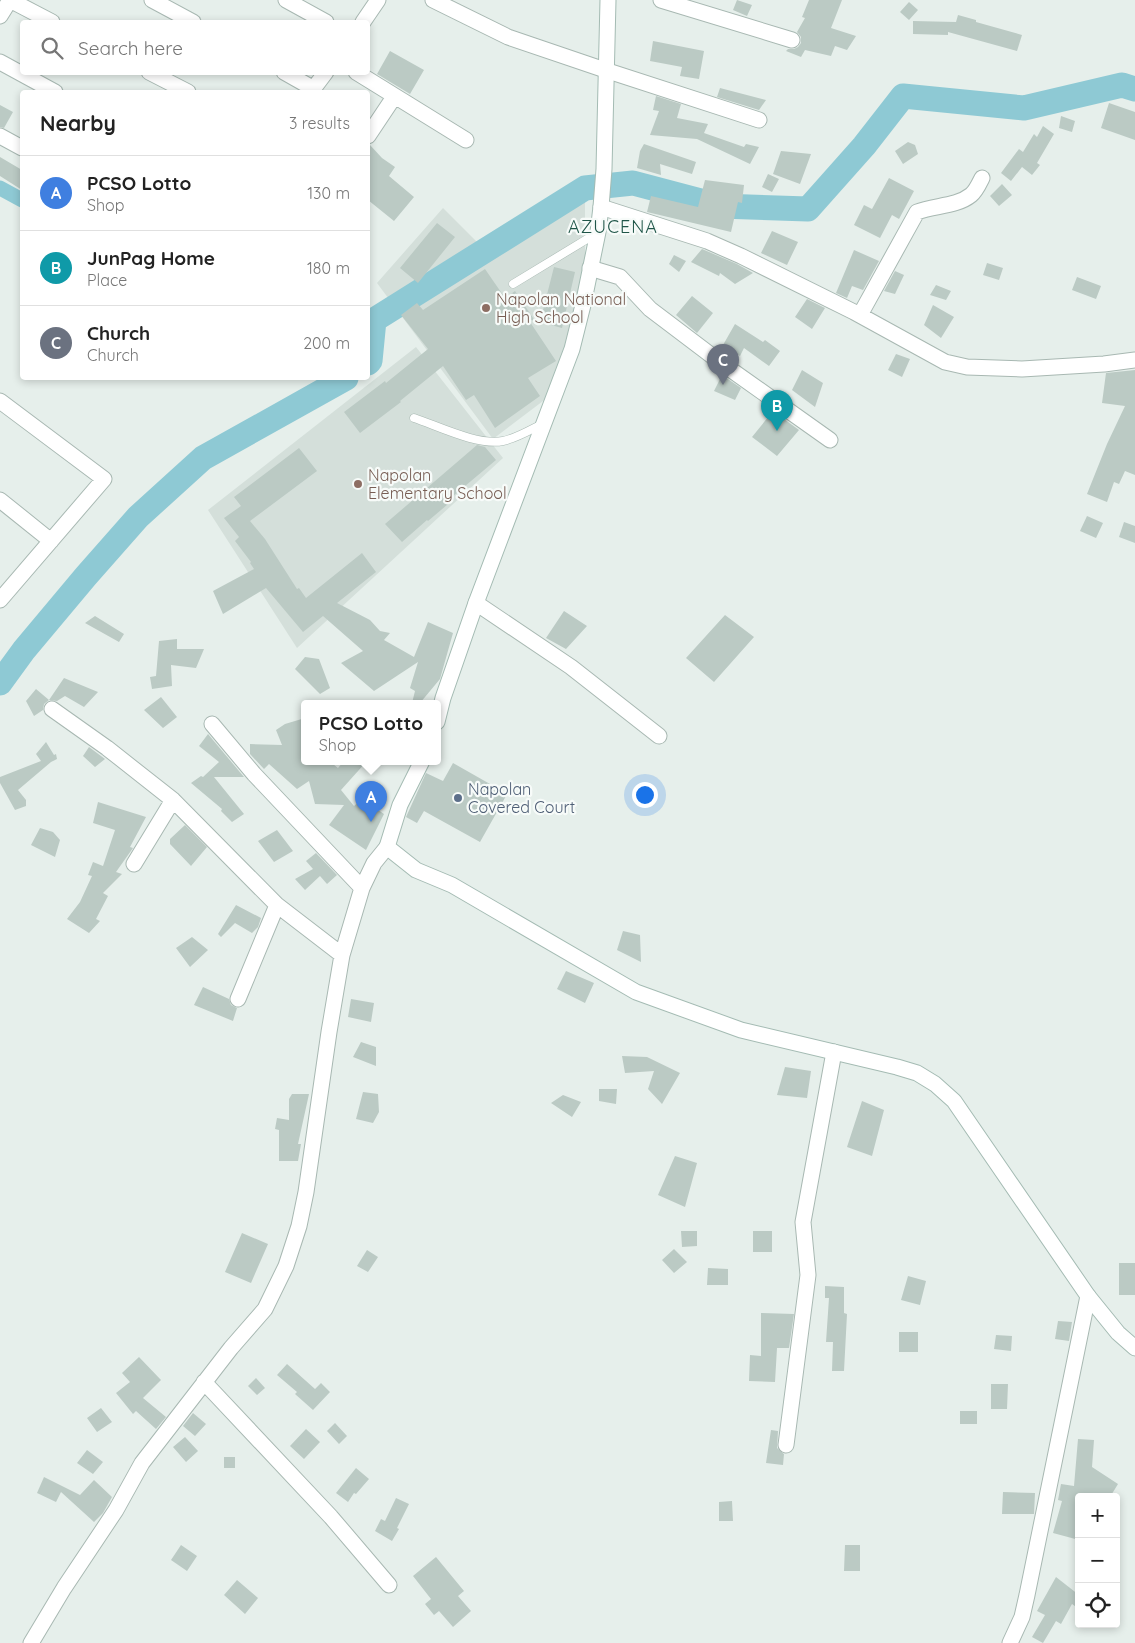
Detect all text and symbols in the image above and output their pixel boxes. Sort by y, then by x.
search box [20,20,370,75]
icon: search [38,34,66,62]
text: Search here [78,36,183,60]
text: Nearby [40,110,116,136]
text: 3 results [289,113,350,133]
text: PCSO Lotto [87,171,191,195]
text: A [51,183,61,203]
text: 130 m [307,183,350,203]
text: Shop [87,195,124,215]
district label: AZUCENA [568,215,658,238]
text: JunPag Home [87,246,215,270]
text: B [51,258,61,278]
text: 180 m [307,258,350,278]
text: Place [87,270,127,290]
place label: Napolan National High School [496,289,626,327]
marker: Napolan National High School [480,302,492,314]
text: Church [87,321,150,345]
text: C [51,333,61,353]
text: 200 m [303,333,350,353]
pin: C [707,344,739,385]
text: Church [87,345,139,365]
pin: B [761,390,793,431]
place label: Napolan Elementary School [368,465,507,503]
marker: Napolan Elementary School [352,478,364,490]
popup [301,700,441,765]
text: PCSO Lotto [319,711,423,735]
text: Shop [319,735,356,755]
place label: Napolan Covered Court [468,779,575,817]
pin: A [355,781,387,822]
your location [632,782,658,808]
marker: Napolan Covered Court [452,792,464,804]
map controls [1075,1493,1120,1628]
button: + [1075,1493,1120,1538]
button: − [1075,1538,1120,1583]
button: locate [1075,1583,1120,1628]

